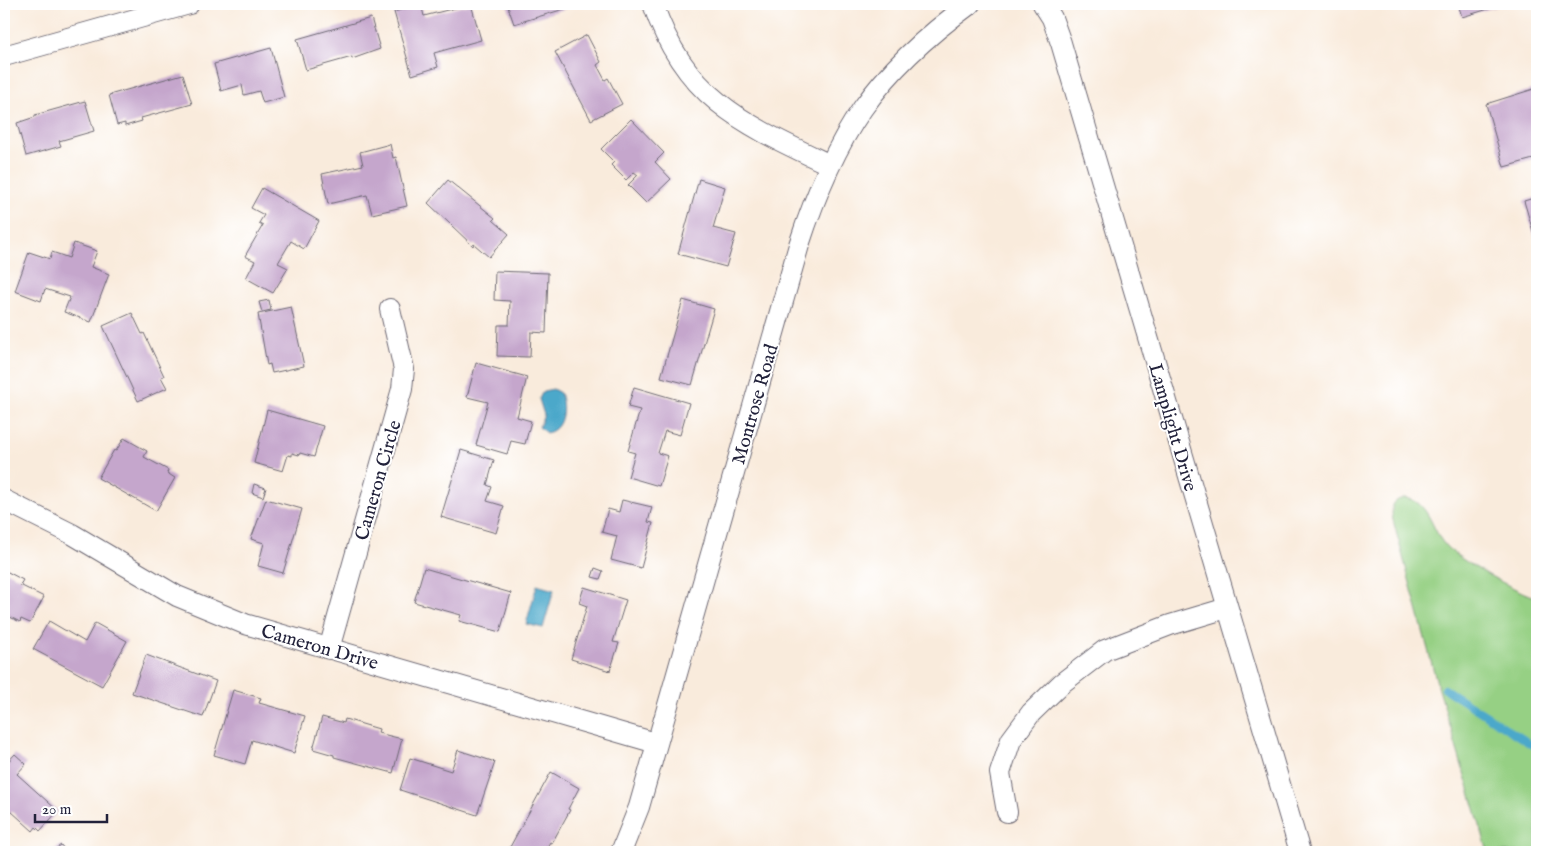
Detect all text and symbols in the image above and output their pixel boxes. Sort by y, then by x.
street label: Montrose Road [727,341,785,468]
street label: Lamplight Drive [1142,361,1202,495]
street label: Cameron Circle [350,417,408,544]
street label: Cameron Drive [258,620,381,676]
scale bar [35,791,108,823]
text: 20 m [42,800,72,819]

